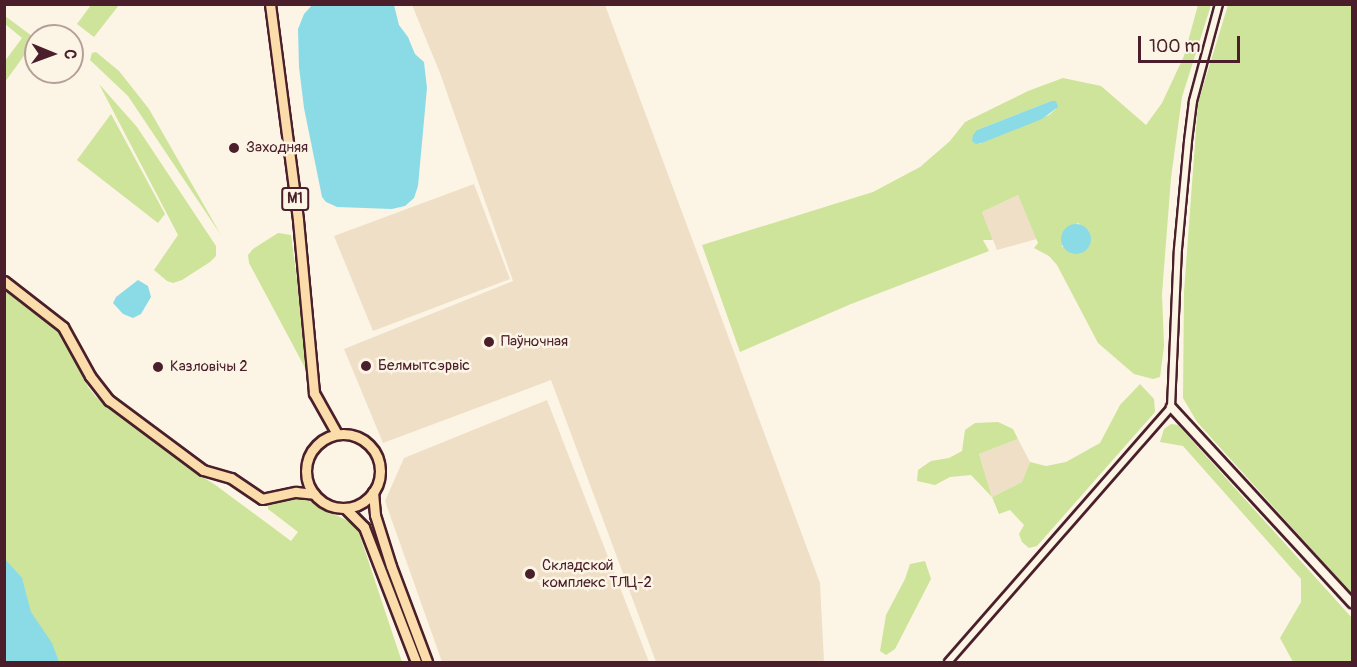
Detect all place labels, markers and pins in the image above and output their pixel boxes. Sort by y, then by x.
place label: Заходняя [246,139,308,157]
marker: Заходняя [227,141,241,155]
place label: Паўночная [501,333,568,351]
marker: Паўночная [482,335,496,349]
place label: Белмытсэрвіс [378,357,470,375]
place label: Казловічы 2 [170,358,248,376]
marker: Белмытсэрвіс [359,359,373,373]
marker: Казловічы 2 [151,360,165,374]
place label: Складской комплекс ТЛЦ-2 [542,556,652,591]
marker: Складской комплекс ТЛЦ-2 [523,567,537,581]

